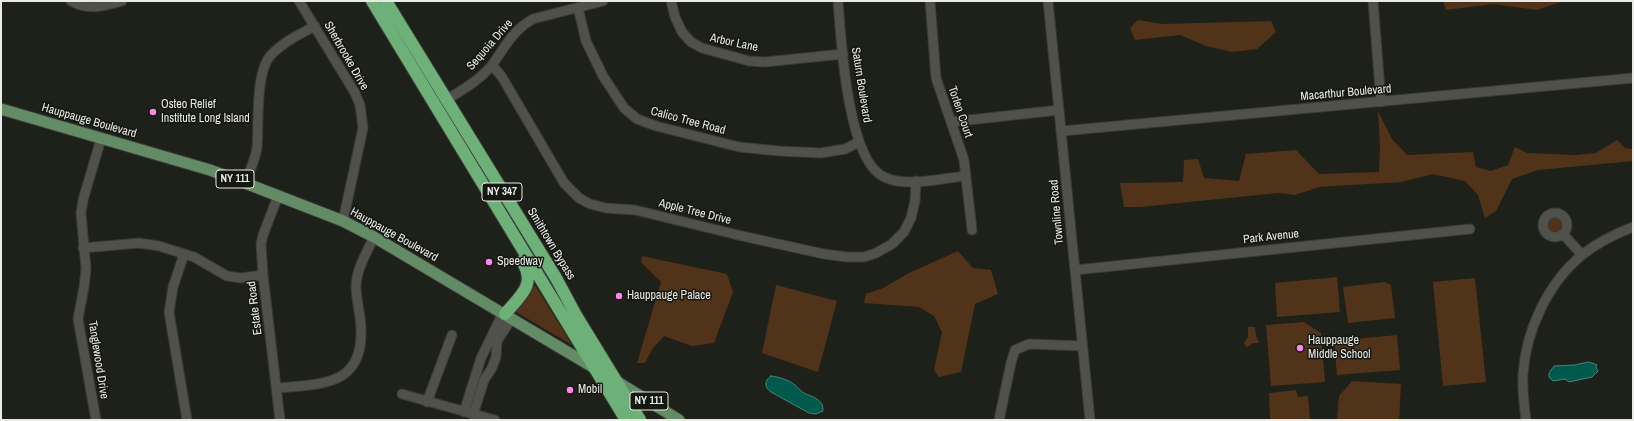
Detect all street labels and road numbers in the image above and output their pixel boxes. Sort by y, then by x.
street label: Sequoia Drive [464,17,516,73]
street label: Sherbrooke Drive [320,19,372,93]
street label: Arbor Lane [709,31,759,55]
street label: Saturn Boulevard [848,46,874,124]
street label: Macarthur Boulevard [1300,82,1392,104]
street label: Torlen Court [944,84,976,140]
street label: Hauppauge Boulevard [40,101,138,141]
street label: Calico Tree Road [649,104,727,138]
road number: NY 111 [216,170,254,188]
street label: Townline Road [1047,179,1067,245]
road number: NY 347 [482,183,522,201]
street label: Apple Tree Drive [657,196,733,228]
street label: Hauppauge Boulevard [348,205,440,265]
street label: Smithtown Bypass [524,205,578,283]
street label: Park Avenue [1242,227,1300,247]
street label: Estate Road [245,280,265,336]
street label: Tanglewood Drive [85,320,111,400]
road number: NY 111 [630,392,668,410]

